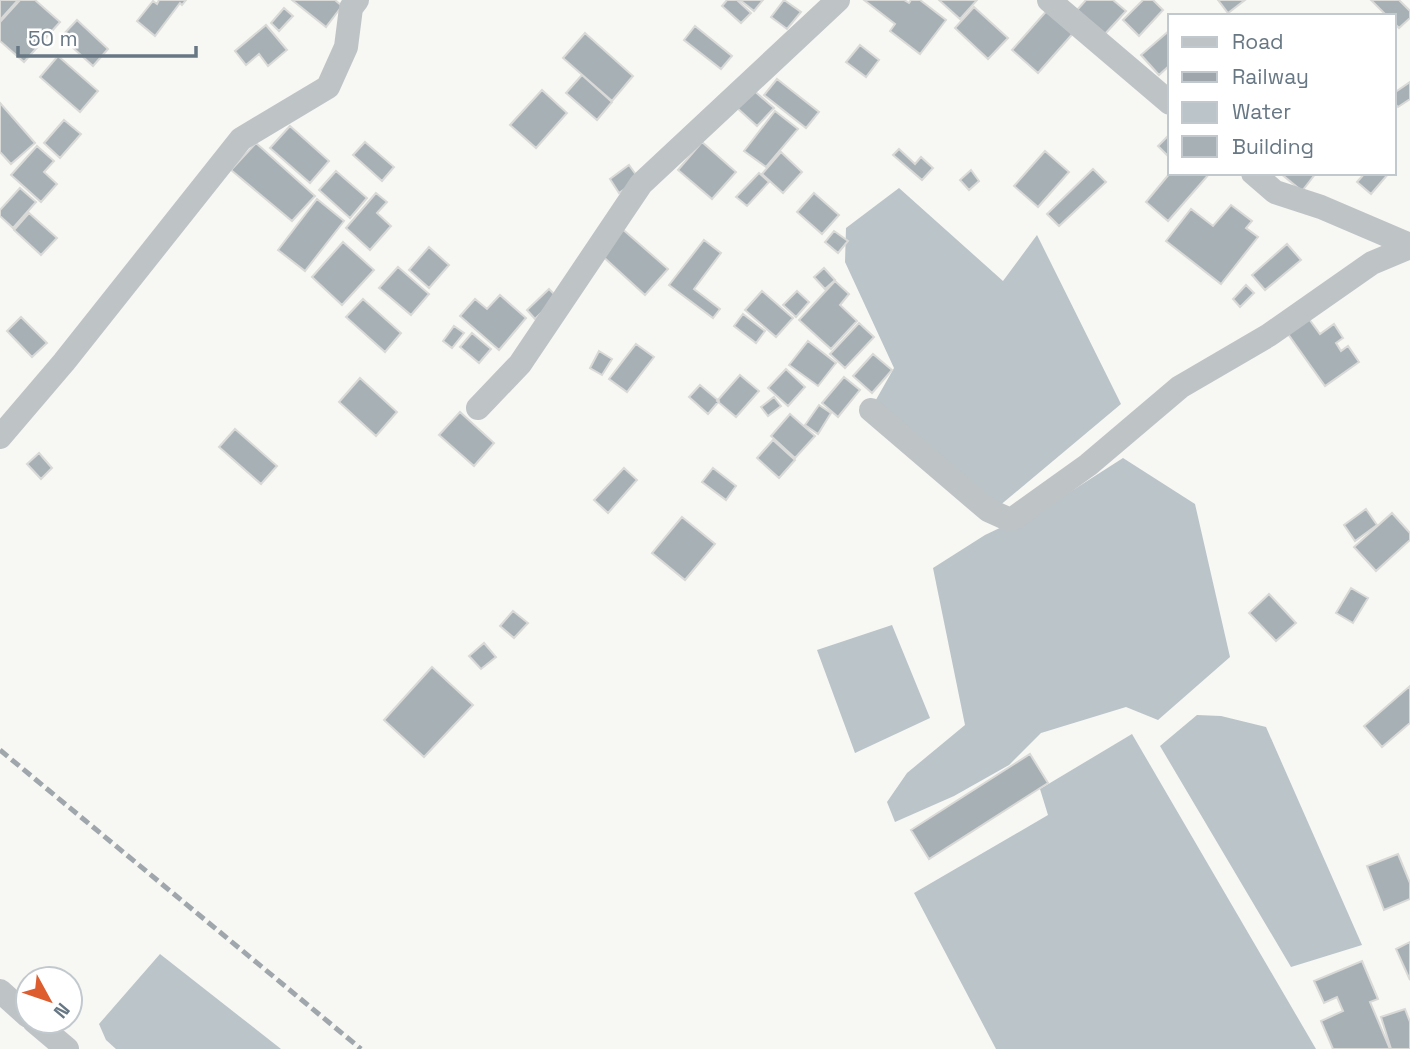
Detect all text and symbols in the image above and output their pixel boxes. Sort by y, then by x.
scale bar [18,14,196,58]
legend [1168,14,1396,175]
text: 50 m [28,25,78,52]
text: Road [1232,28,1284,55]
text: Railway [1232,63,1309,90]
text: Water [1232,98,1291,125]
text: Building [1232,133,1314,160]
north arrow [14,965,84,1035]
text: N [48,998,75,1024]

